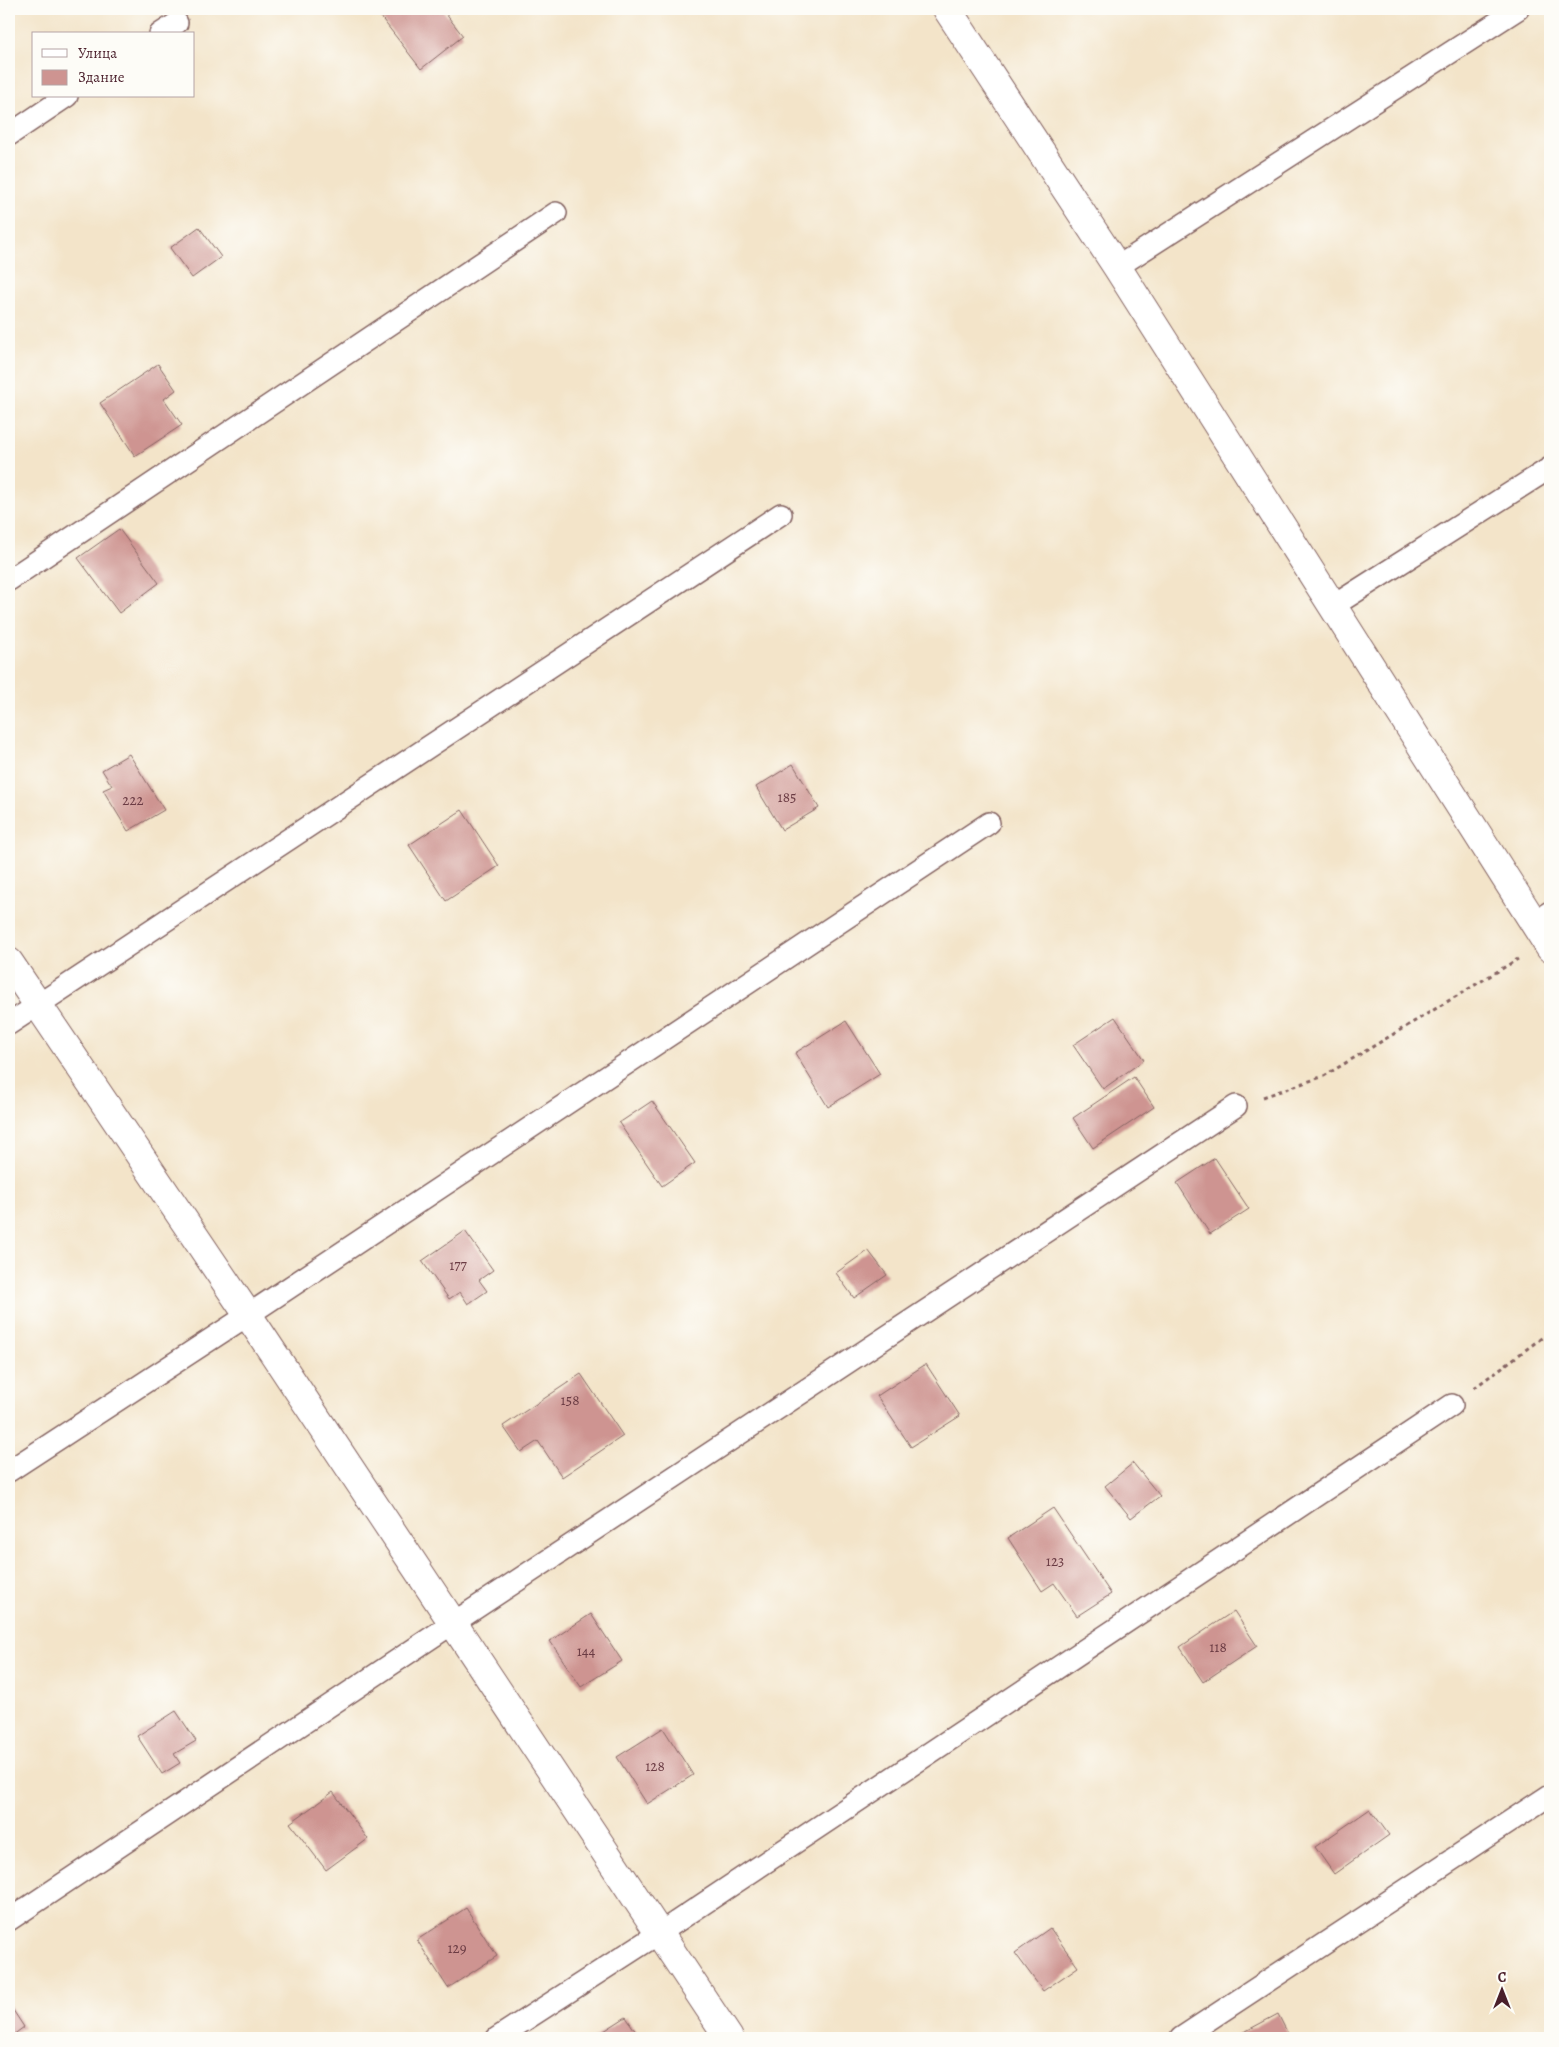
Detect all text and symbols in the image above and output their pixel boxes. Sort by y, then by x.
legend [32,32,195,98]
text: Улица [78,43,117,63]
text: Здание [78,67,125,87]
house number: 185 [778,787,796,807]
house number: 222 [122,790,144,810]
house number: 177 [449,1255,468,1275]
house number: 158 [561,1390,579,1410]
house number: 123 [1046,1551,1064,1571]
house number: 118 [1209,1637,1227,1657]
house number: 144 [577,1641,596,1661]
house number: 128 [645,1756,665,1776]
house number: 129 [447,1938,467,1958]
north arrow [1476,1964,1526,2014]
text: С [1498,1968,1507,1987]

